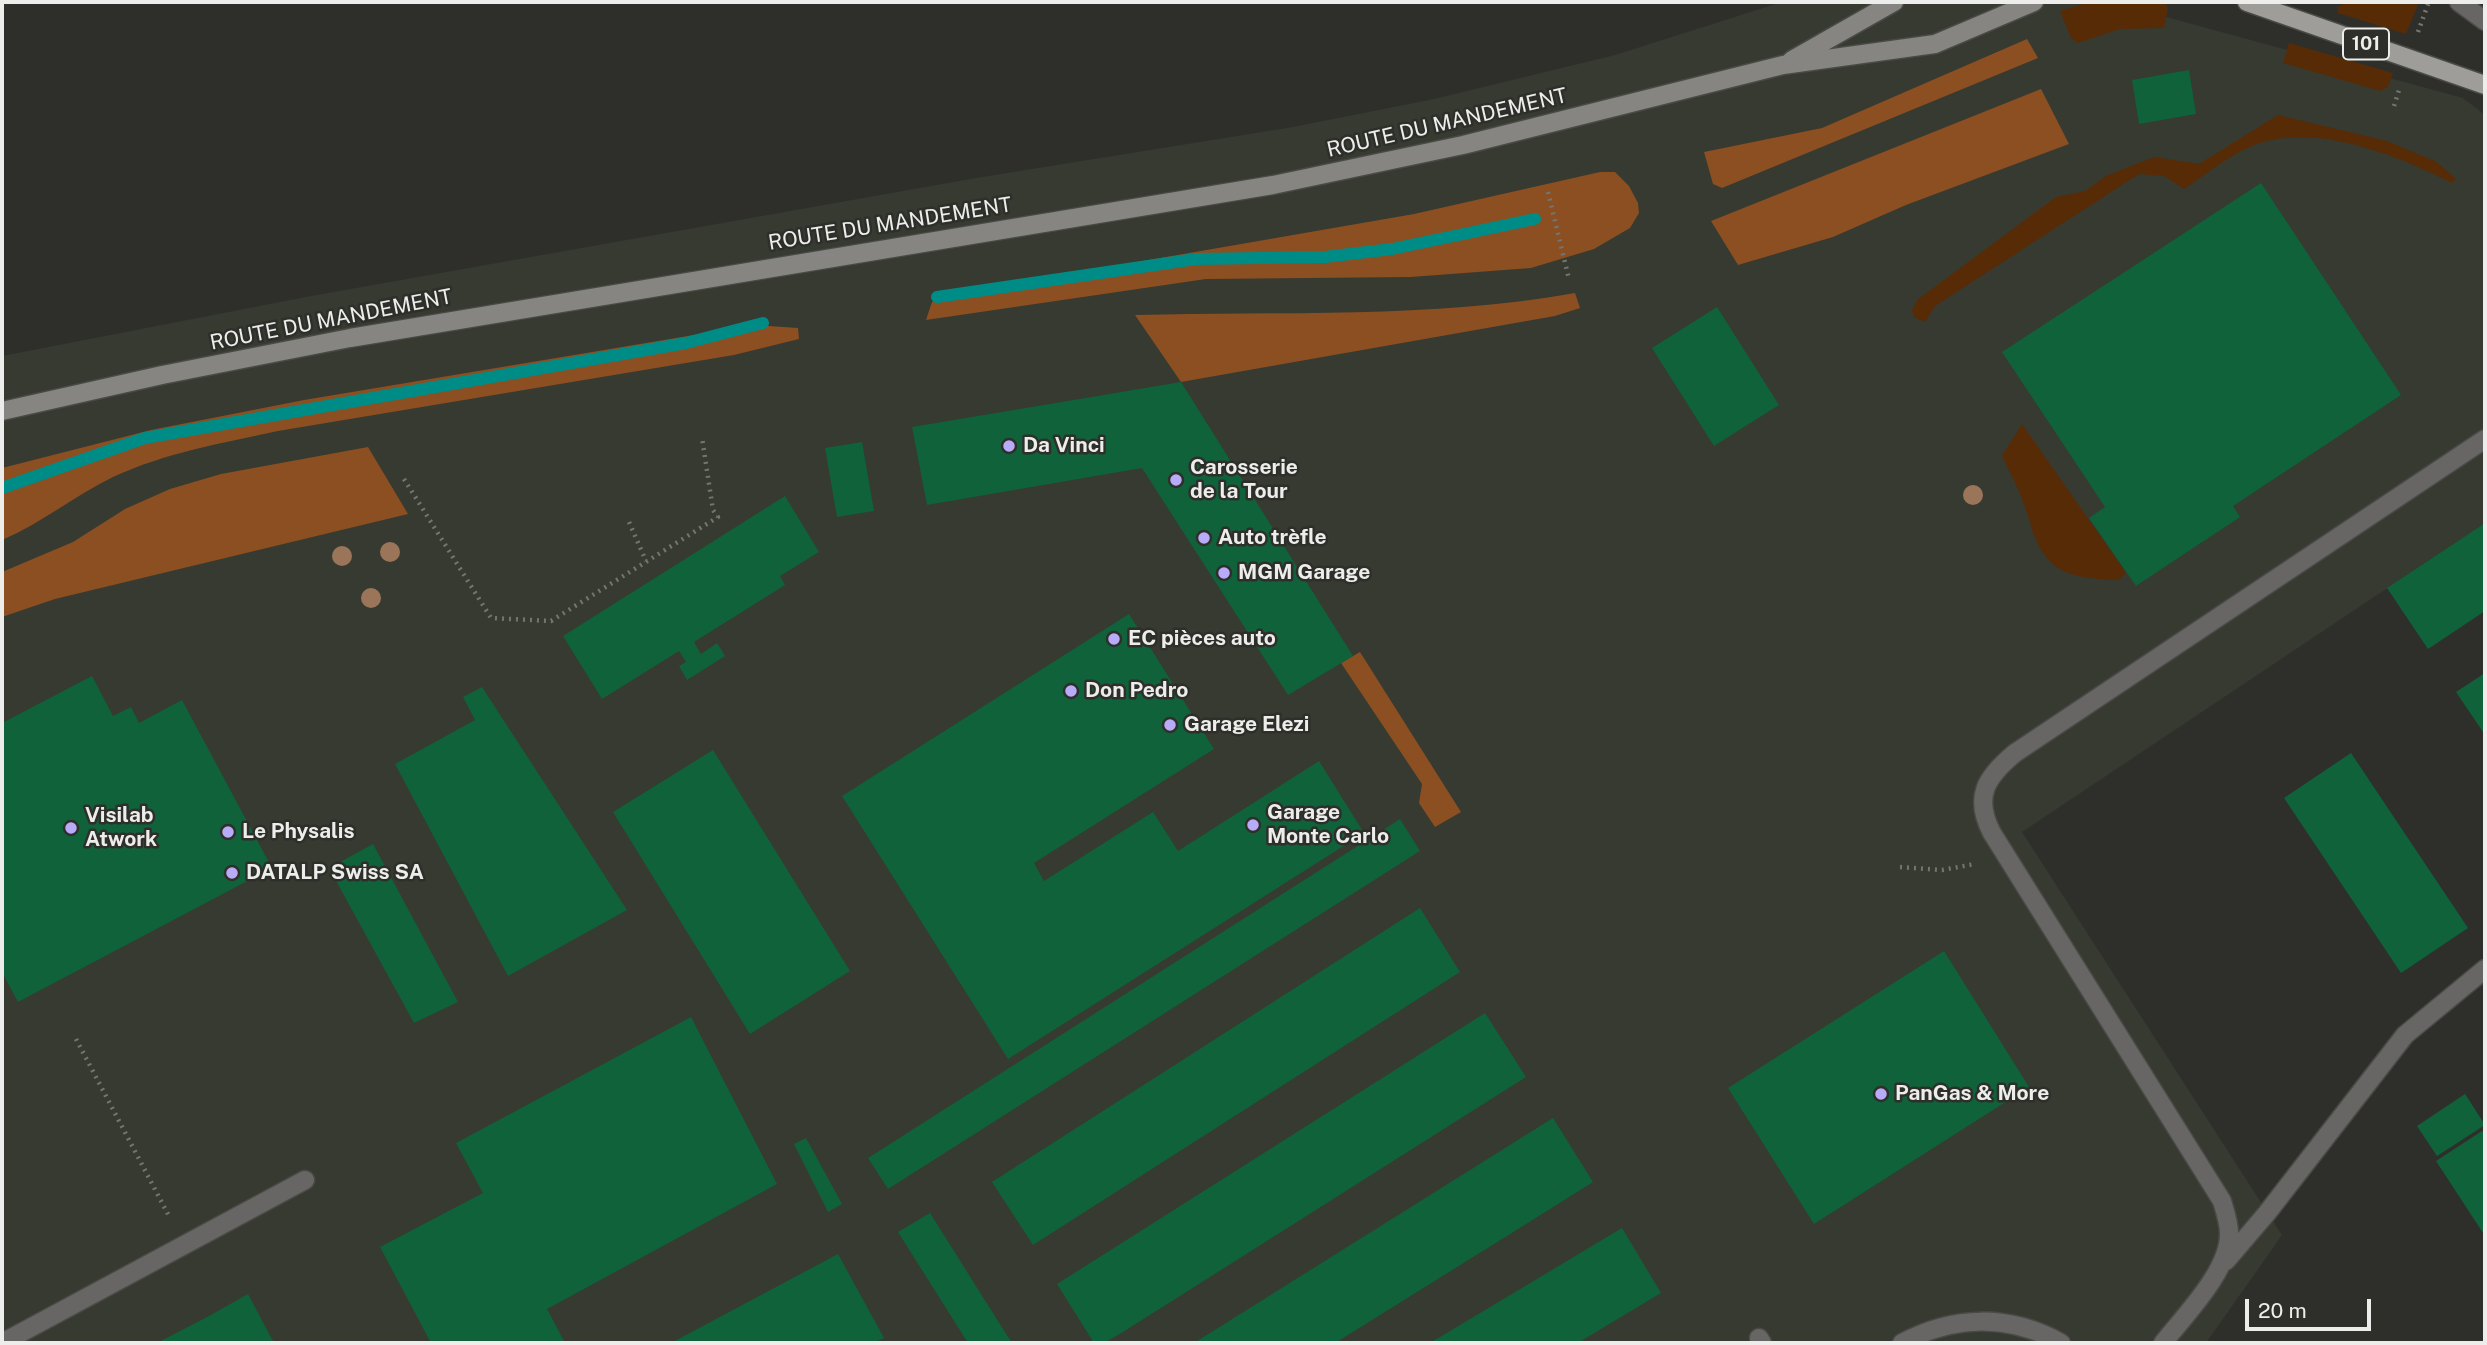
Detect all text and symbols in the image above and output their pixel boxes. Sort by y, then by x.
road number: 101 [2343,28,2389,60]
street label: ROUTE DU MANDEMENT [1324,83,1570,163]
street label: ROUTE DU MANDEMENT [767,192,1013,256]
street label: ROUTE DU MANDEMENT [208,284,454,356]
place label: Da Vinci [1023,433,1105,459]
marker: Da Vinci [1001,438,1017,454]
place label: Carosserie de la Tour [1190,455,1298,505]
marker: Carosserie de la Tour [1168,472,1184,488]
place label: Auto trèfle [1218,525,1327,551]
marker: Auto trèfle [1196,530,1212,546]
place label: MGM Garage [1238,560,1370,586]
marker: MGM Garage [1216,565,1232,581]
place label: EC pièces auto [1128,626,1276,652]
marker: EC pièces auto [1106,631,1122,647]
place label: Don Pedro [1085,678,1188,704]
marker: Don Pedro [1063,683,1079,699]
place label: Garage Elezi [1184,712,1309,738]
marker: Garage Elezi [1162,717,1178,733]
place label: Garage Monte Carlo [1267,800,1389,850]
place label: Visilab Atwork [85,803,157,853]
marker: Garage Monte Carlo [1245,817,1261,833]
place label: Le Physalis [242,819,355,845]
marker: Visilab Atwork [63,820,79,836]
marker: Le Physalis [220,824,236,840]
place label: DATALP Swiss SA [246,860,424,886]
marker: DATALP Swiss SA [224,865,240,881]
place label: PanGas & More [1895,1081,2049,1107]
marker: PanGas & More [1873,1086,1889,1102]
scale bar [2249,1286,2375,1330]
text: 20 m [2258,1298,2307,1323]

